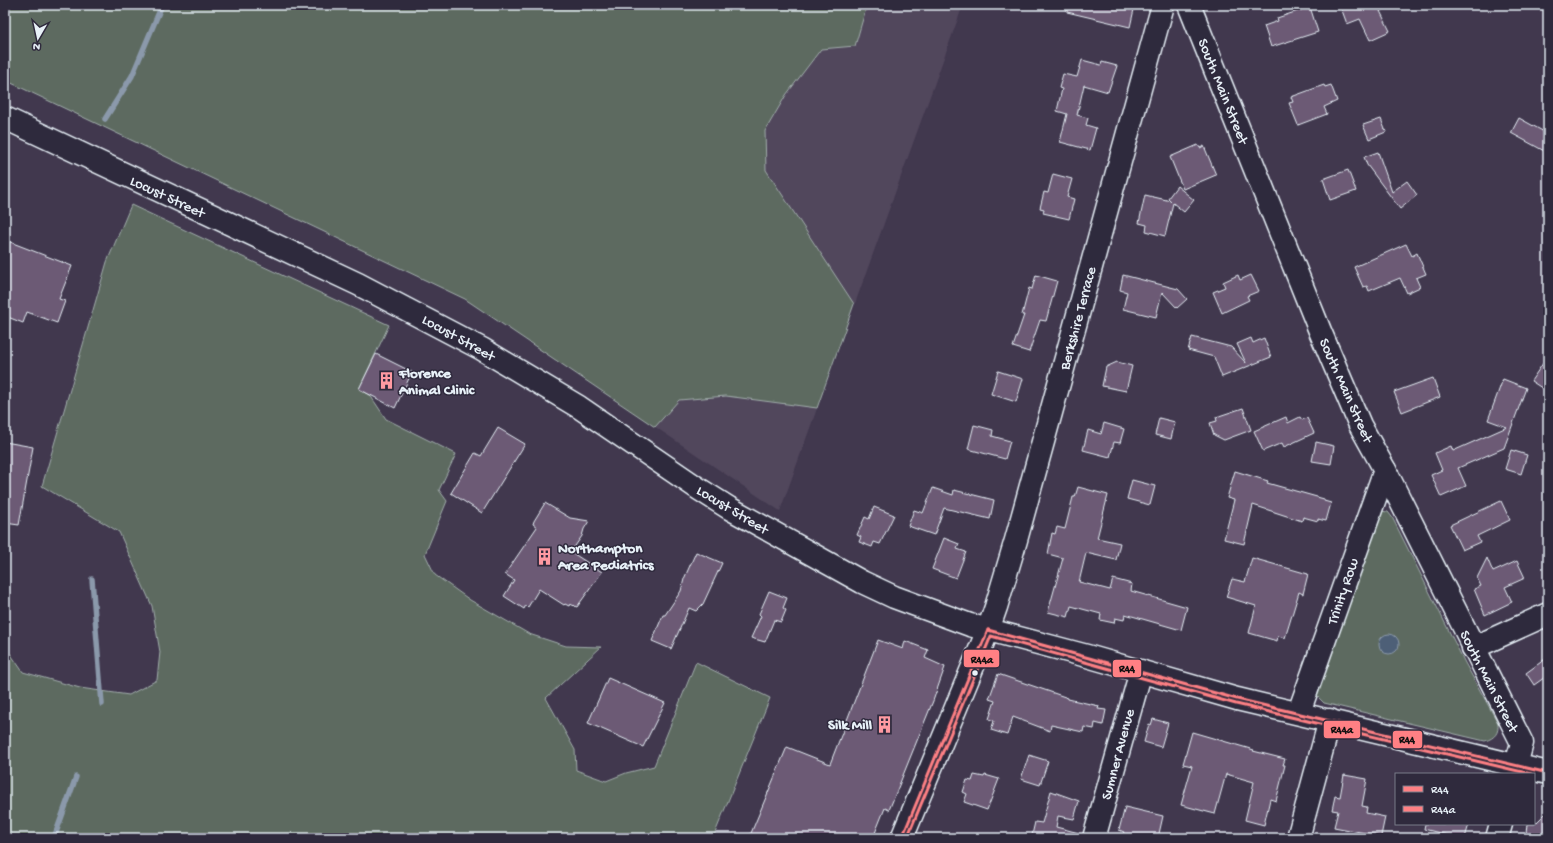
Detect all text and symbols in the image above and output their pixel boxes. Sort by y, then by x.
north arrow [18,18,58,58]
street label: South Main Street [1193,36,1252,149]
text: N [32,39,41,52]
street label: Locust Street [127,173,209,224]
street label: Berkshire Terrace [1056,265,1101,373]
street label: Locust Street [418,311,499,367]
street label: South Main Street [1314,336,1377,447]
place label: Florence Animal Clinic [398,365,475,400]
building icon: Florence Animal Clinic [376,371,396,391]
street label: Locust Street [693,482,773,540]
place label: Northampton Area Pediatrics [557,540,655,575]
building icon: Northampton Area Pediatrics [535,546,555,566]
street label: Trinity Row [1324,556,1364,628]
street label: South Main Street [1455,628,1523,738]
line badge: R44a [963,649,1000,668]
text: R44a [970,655,994,667]
line badge: R44 [1112,659,1142,678]
text: R44 [1118,664,1136,676]
unlabelled marker [970,668,980,678]
street label: Sumner Avenue [1098,707,1140,802]
building icon: Silk Mill [875,714,895,734]
place label: Silk Mill [828,717,873,735]
line badge: R44a [1323,720,1361,739]
text: R44a [1330,725,1354,737]
line badge: R44 [1392,730,1423,749]
text: R44 [1398,735,1416,747]
legend [1395,773,1535,825]
text: R44 [1431,784,1449,798]
text: R44a [1431,804,1456,818]

